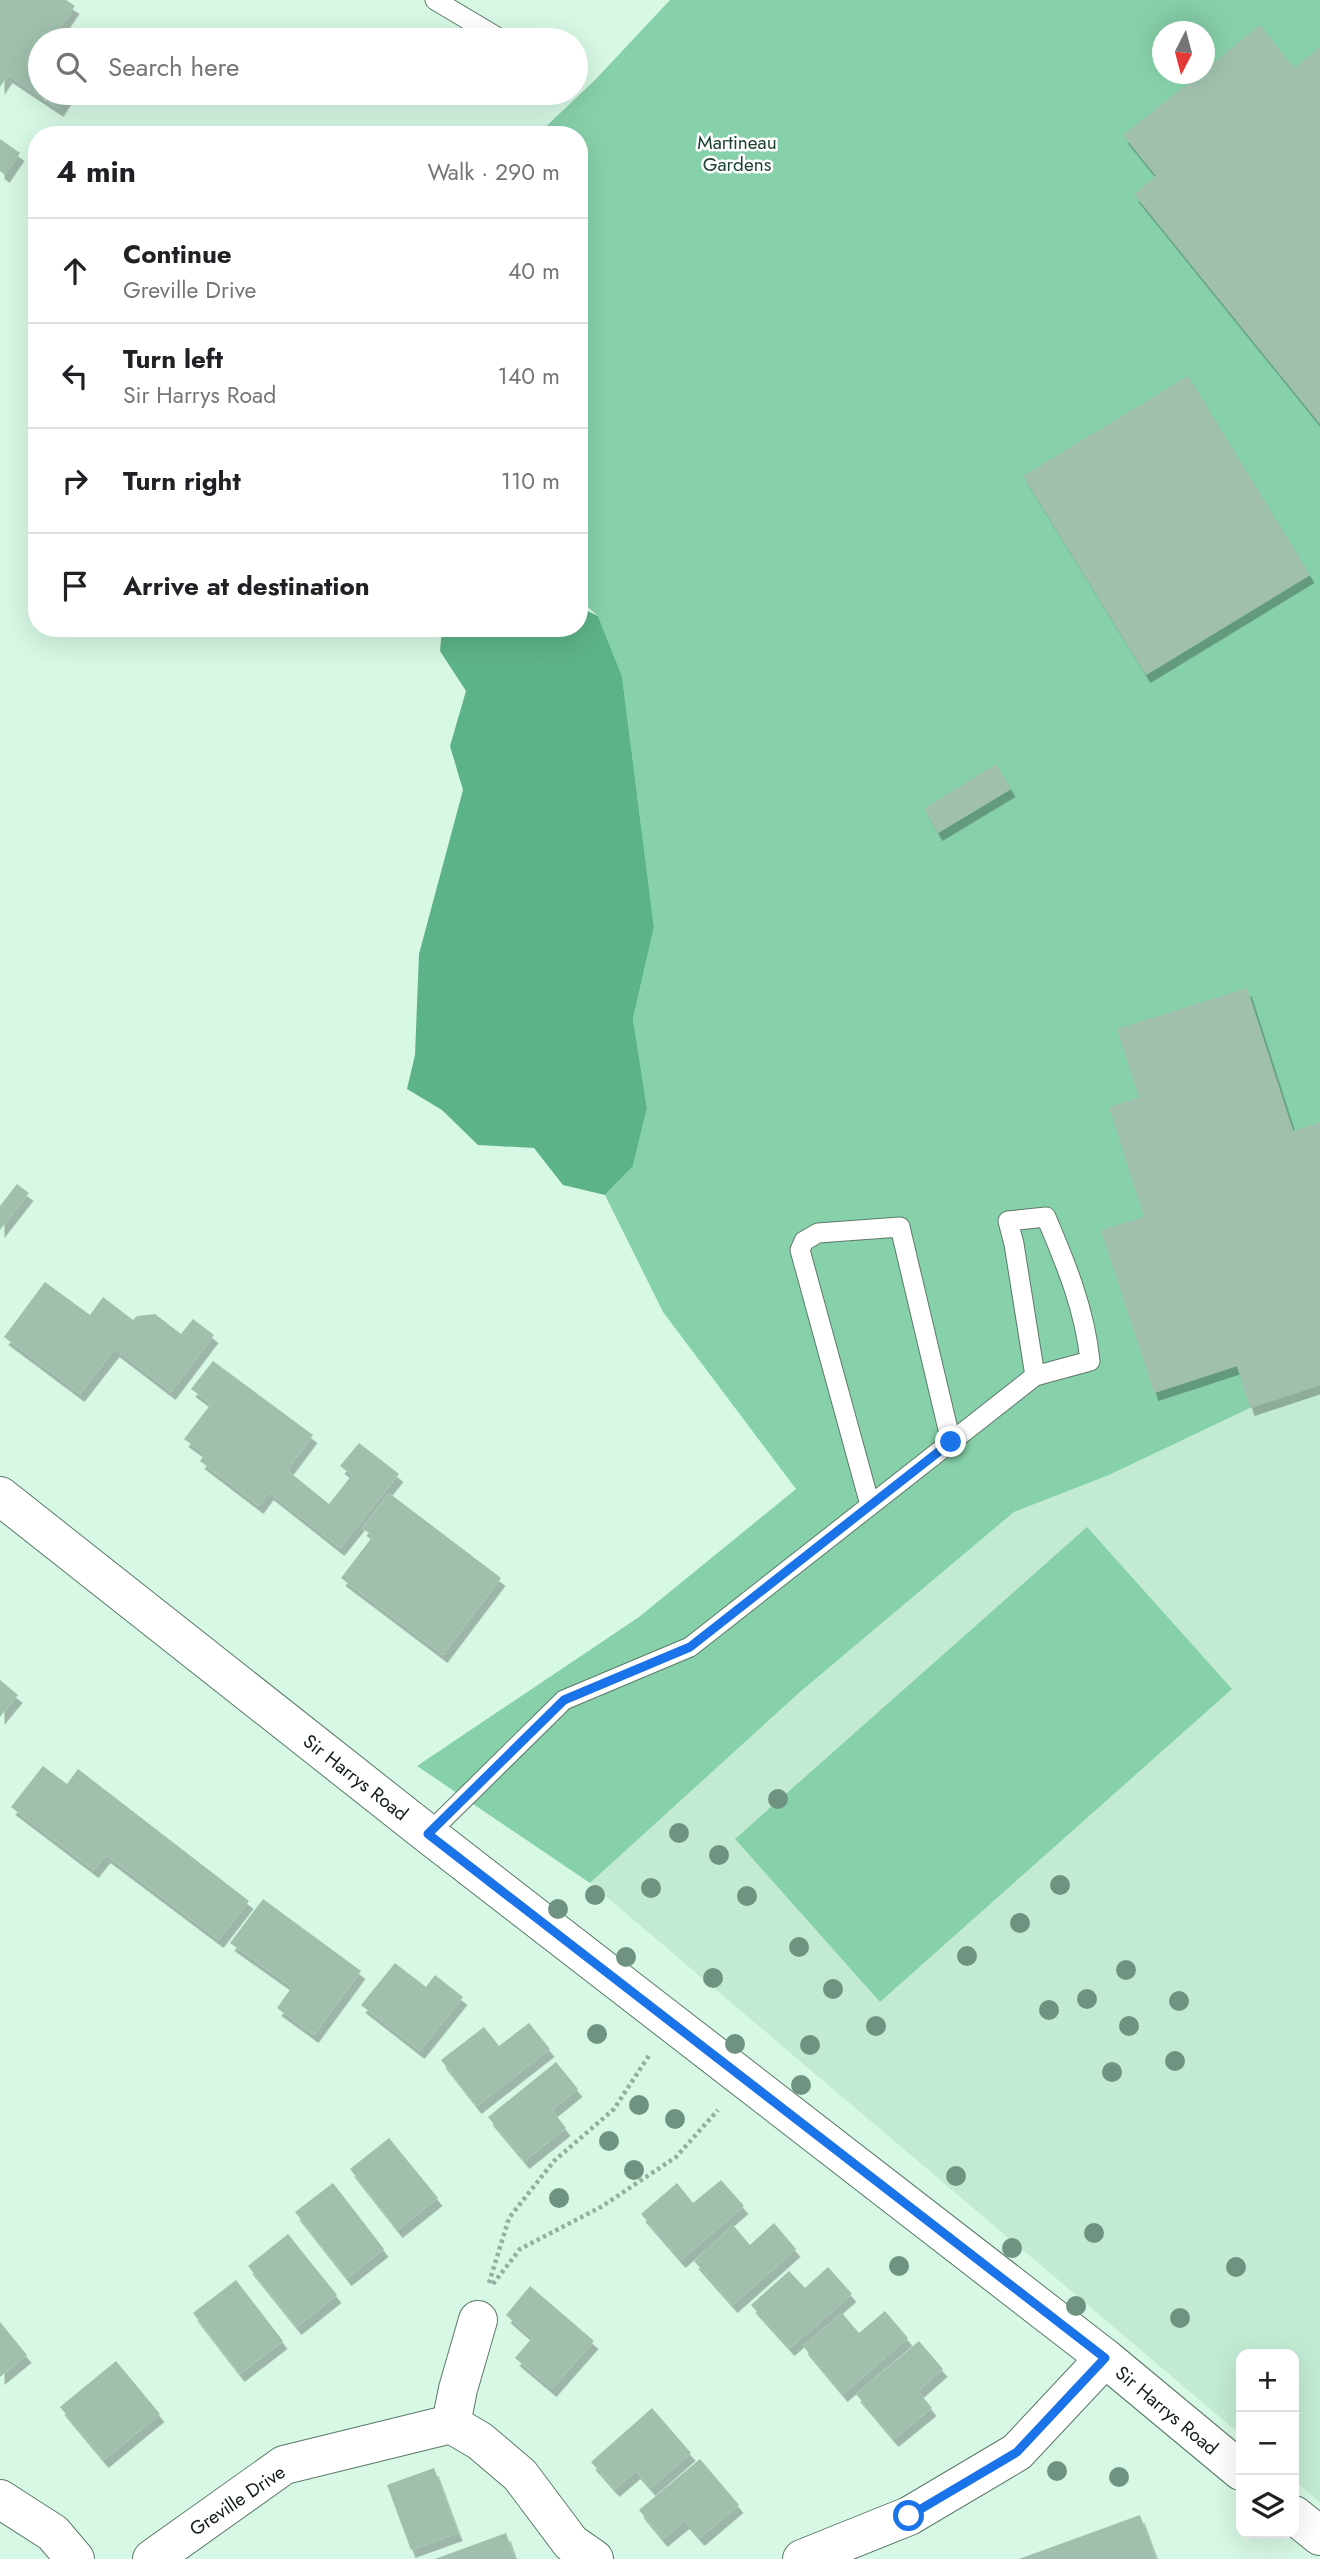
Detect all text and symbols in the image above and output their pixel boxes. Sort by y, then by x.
north arrow [1152,21,1215,84]
search box [28,28,588,105]
icon: search [52,48,90,86]
text: Search here [108,48,240,86]
park label: Martineau Gardens [697,129,777,178]
text: 4 min [56,150,136,193]
text: Walk · 290 m [427,155,560,189]
text: Continue [123,235,232,273]
icon: ahead [56,252,94,290]
text: 40 m [508,254,560,288]
text: Greville Drive [123,273,256,307]
text: Turn left [123,340,223,378]
icon: left [56,357,94,395]
text: 140 m [498,359,560,393]
text: Sir Harrys Road [123,378,276,412]
icon: right [56,462,94,500]
text: Turn right [123,462,241,500]
text: 110 m [501,464,560,498]
icon: arrive [56,567,94,605]
text: Arrive at destination [123,567,370,605]
route end [935,1426,966,1457]
street label: Sir Harrys Road [297,1728,414,1827]
map controls [1236,2349,1299,2538]
button: + [1236,2349,1299,2412]
street label: Sir Harrys Road [1110,2359,1224,2461]
button: − [1236,2412,1299,2475]
street label: Greville Drive [184,2458,291,2542]
button: layers [1236,2475,1299,2538]
route start [893,2500,924,2531]

